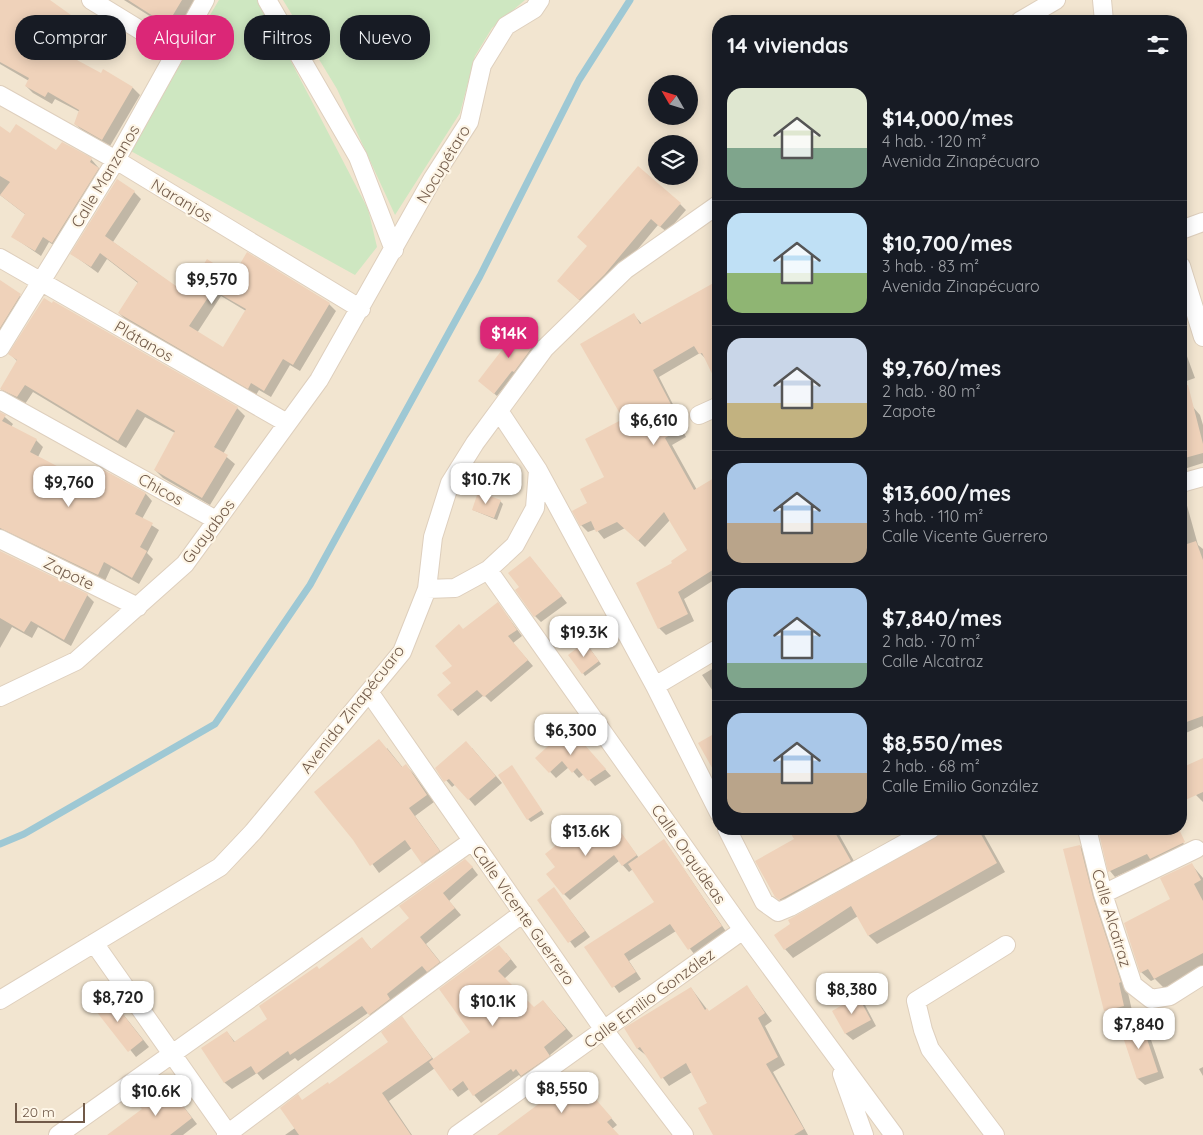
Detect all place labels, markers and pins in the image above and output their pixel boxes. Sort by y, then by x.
pin: $9,570 [171,262,253,305]
pin: $14K [479,316,539,359]
pin: $6,610 [613,404,695,446]
pin: $10.7K [445,462,527,505]
pin: $9,760 [28,466,110,508]
pin: $19.3K [543,616,625,658]
pin: $6,300 [530,714,612,756]
pin: $13.6K [545,814,627,857]
pin: $8,380 [811,972,893,1015]
pin: $8,720 [77,980,159,1023]
pin: $10.1K [452,984,534,1027]
pin: $7,840 [1098,1008,1180,1050]
pin: $8,550 [521,1072,603,1114]
pin: $10.6K [115,1074,197,1117]

